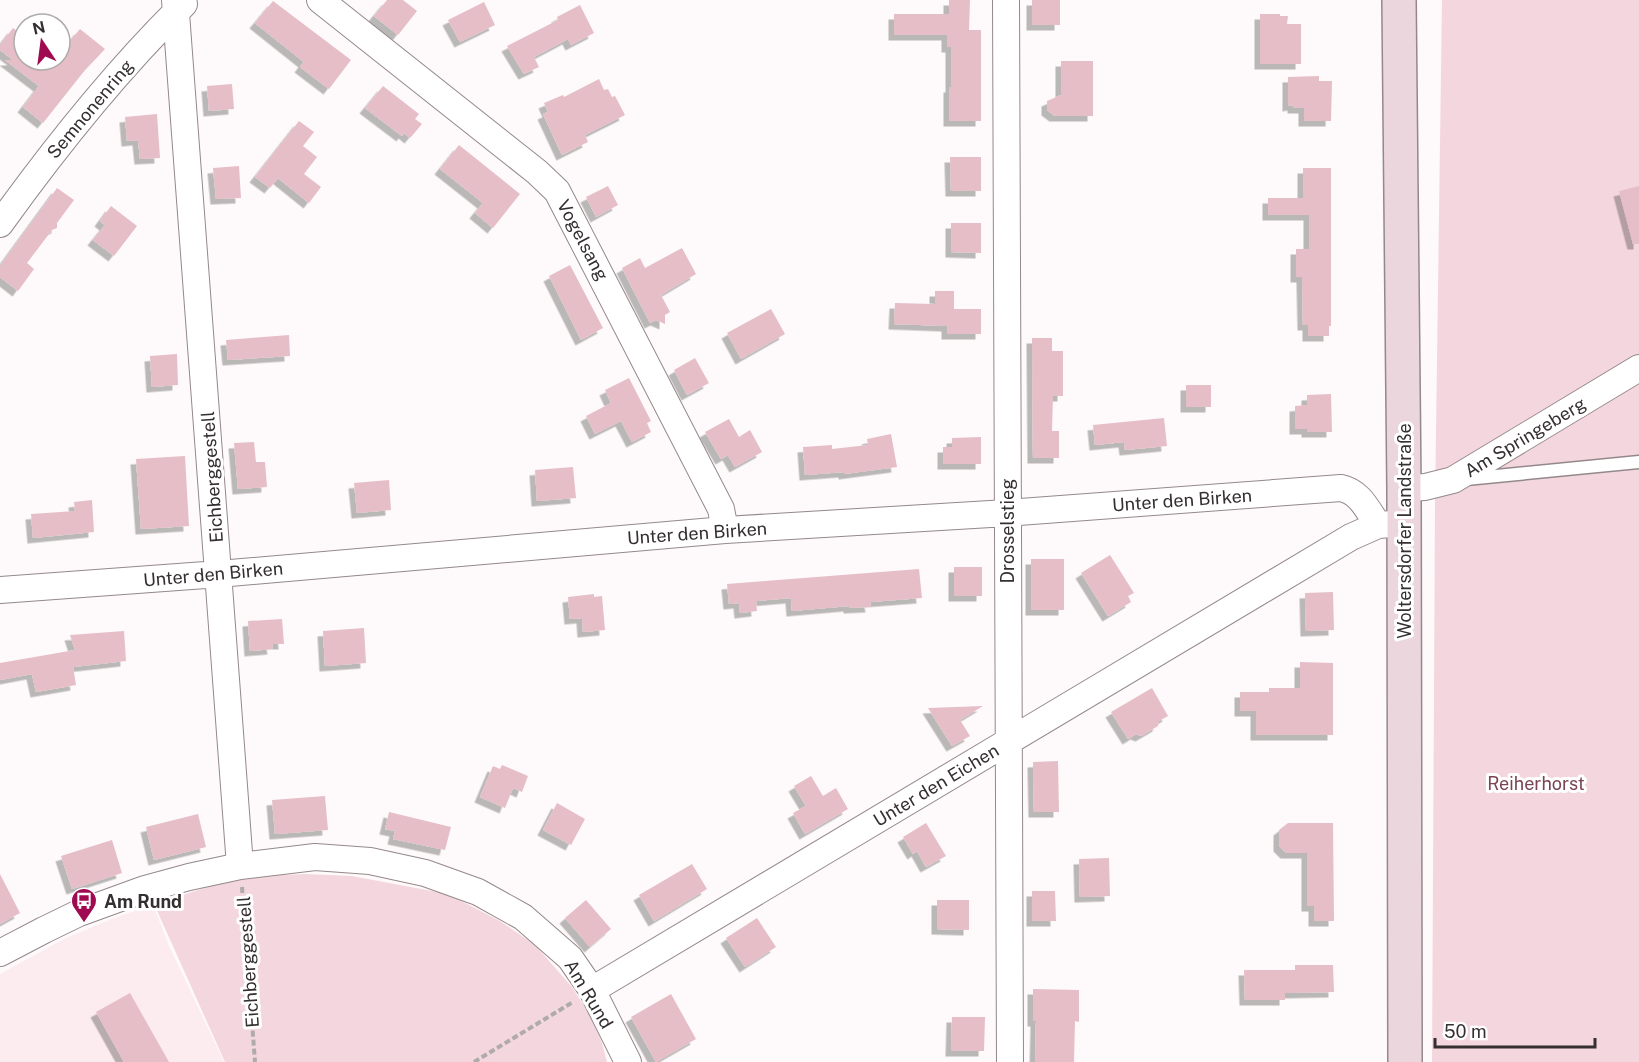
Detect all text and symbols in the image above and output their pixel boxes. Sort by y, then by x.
north arrow [12,12,72,72]
text: N [31,17,47,39]
street label: Semnonenring [43,55,137,163]
street label: Vogelsang [553,196,613,284]
street label: Am Springeberg [1461,393,1589,481]
street label: Eichberggestell [197,411,227,543]
street label: Woltersdorfer Landstraße [1394,423,1415,639]
street label: Drosselstieg [997,479,1018,583]
street label: Unter den Birken [1111,485,1253,515]
street label: Unter den Birken [626,518,768,548]
street label: Unter den Birken [142,557,284,591]
street label: Unter den Eichen [870,739,1002,831]
park label: Reiherhorst [1487,773,1585,794]
bus stop icon: Am Rund [69,886,99,924]
place label: Am Rund [104,891,182,912]
street label: Eichberggestell [233,896,263,1028]
street label: Am Rund [560,956,618,1032]
scale bar [1435,1011,1596,1049]
text: 50 m [1444,1021,1487,1042]

